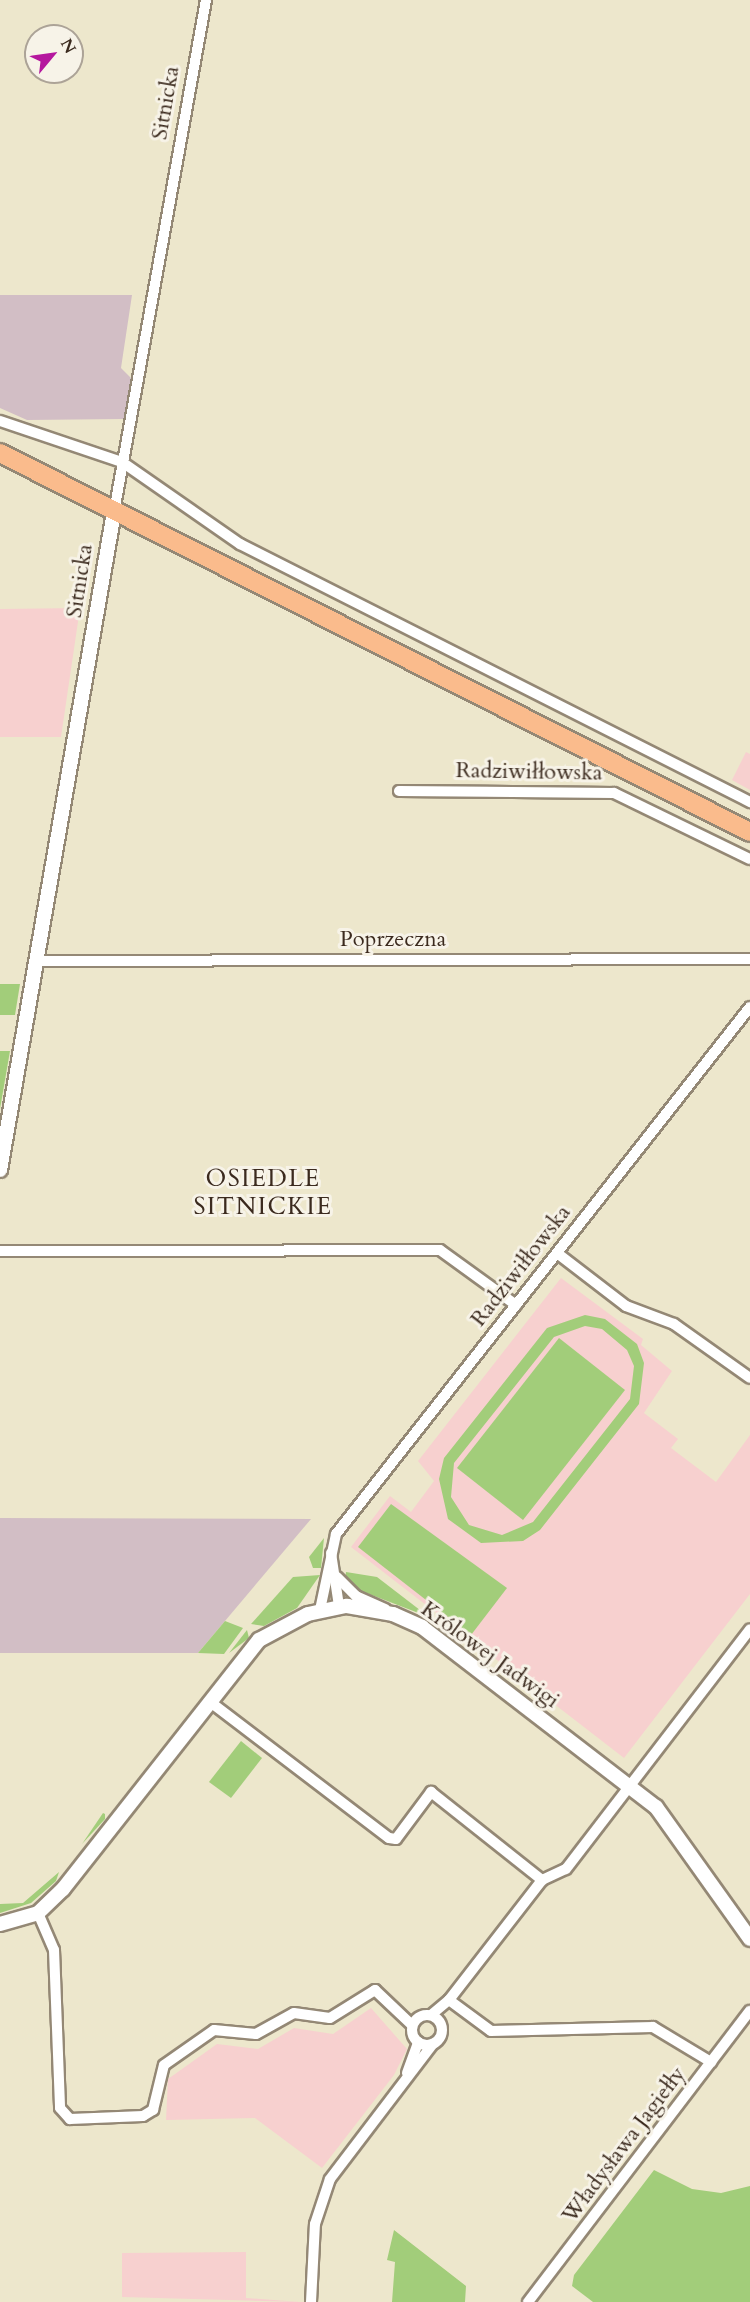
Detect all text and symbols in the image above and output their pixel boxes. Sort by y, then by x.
north arrow [24,24,84,84]
text: N [55,35,81,58]
street label: Sitnicka [147,64,185,142]
street label: Sitnicka [61,542,99,620]
street label: Radziwiłłowska [455,758,603,786]
street label: Poprzeczna [340,927,446,953]
district label: OSIEDLE SITNICKIE [193,1165,333,1221]
street label: Radziwiłłowska [465,1200,577,1332]
street label: Królowej Jadwigi [416,1596,564,1714]
street label: Władysława Jagiełły [557,2062,691,2228]

